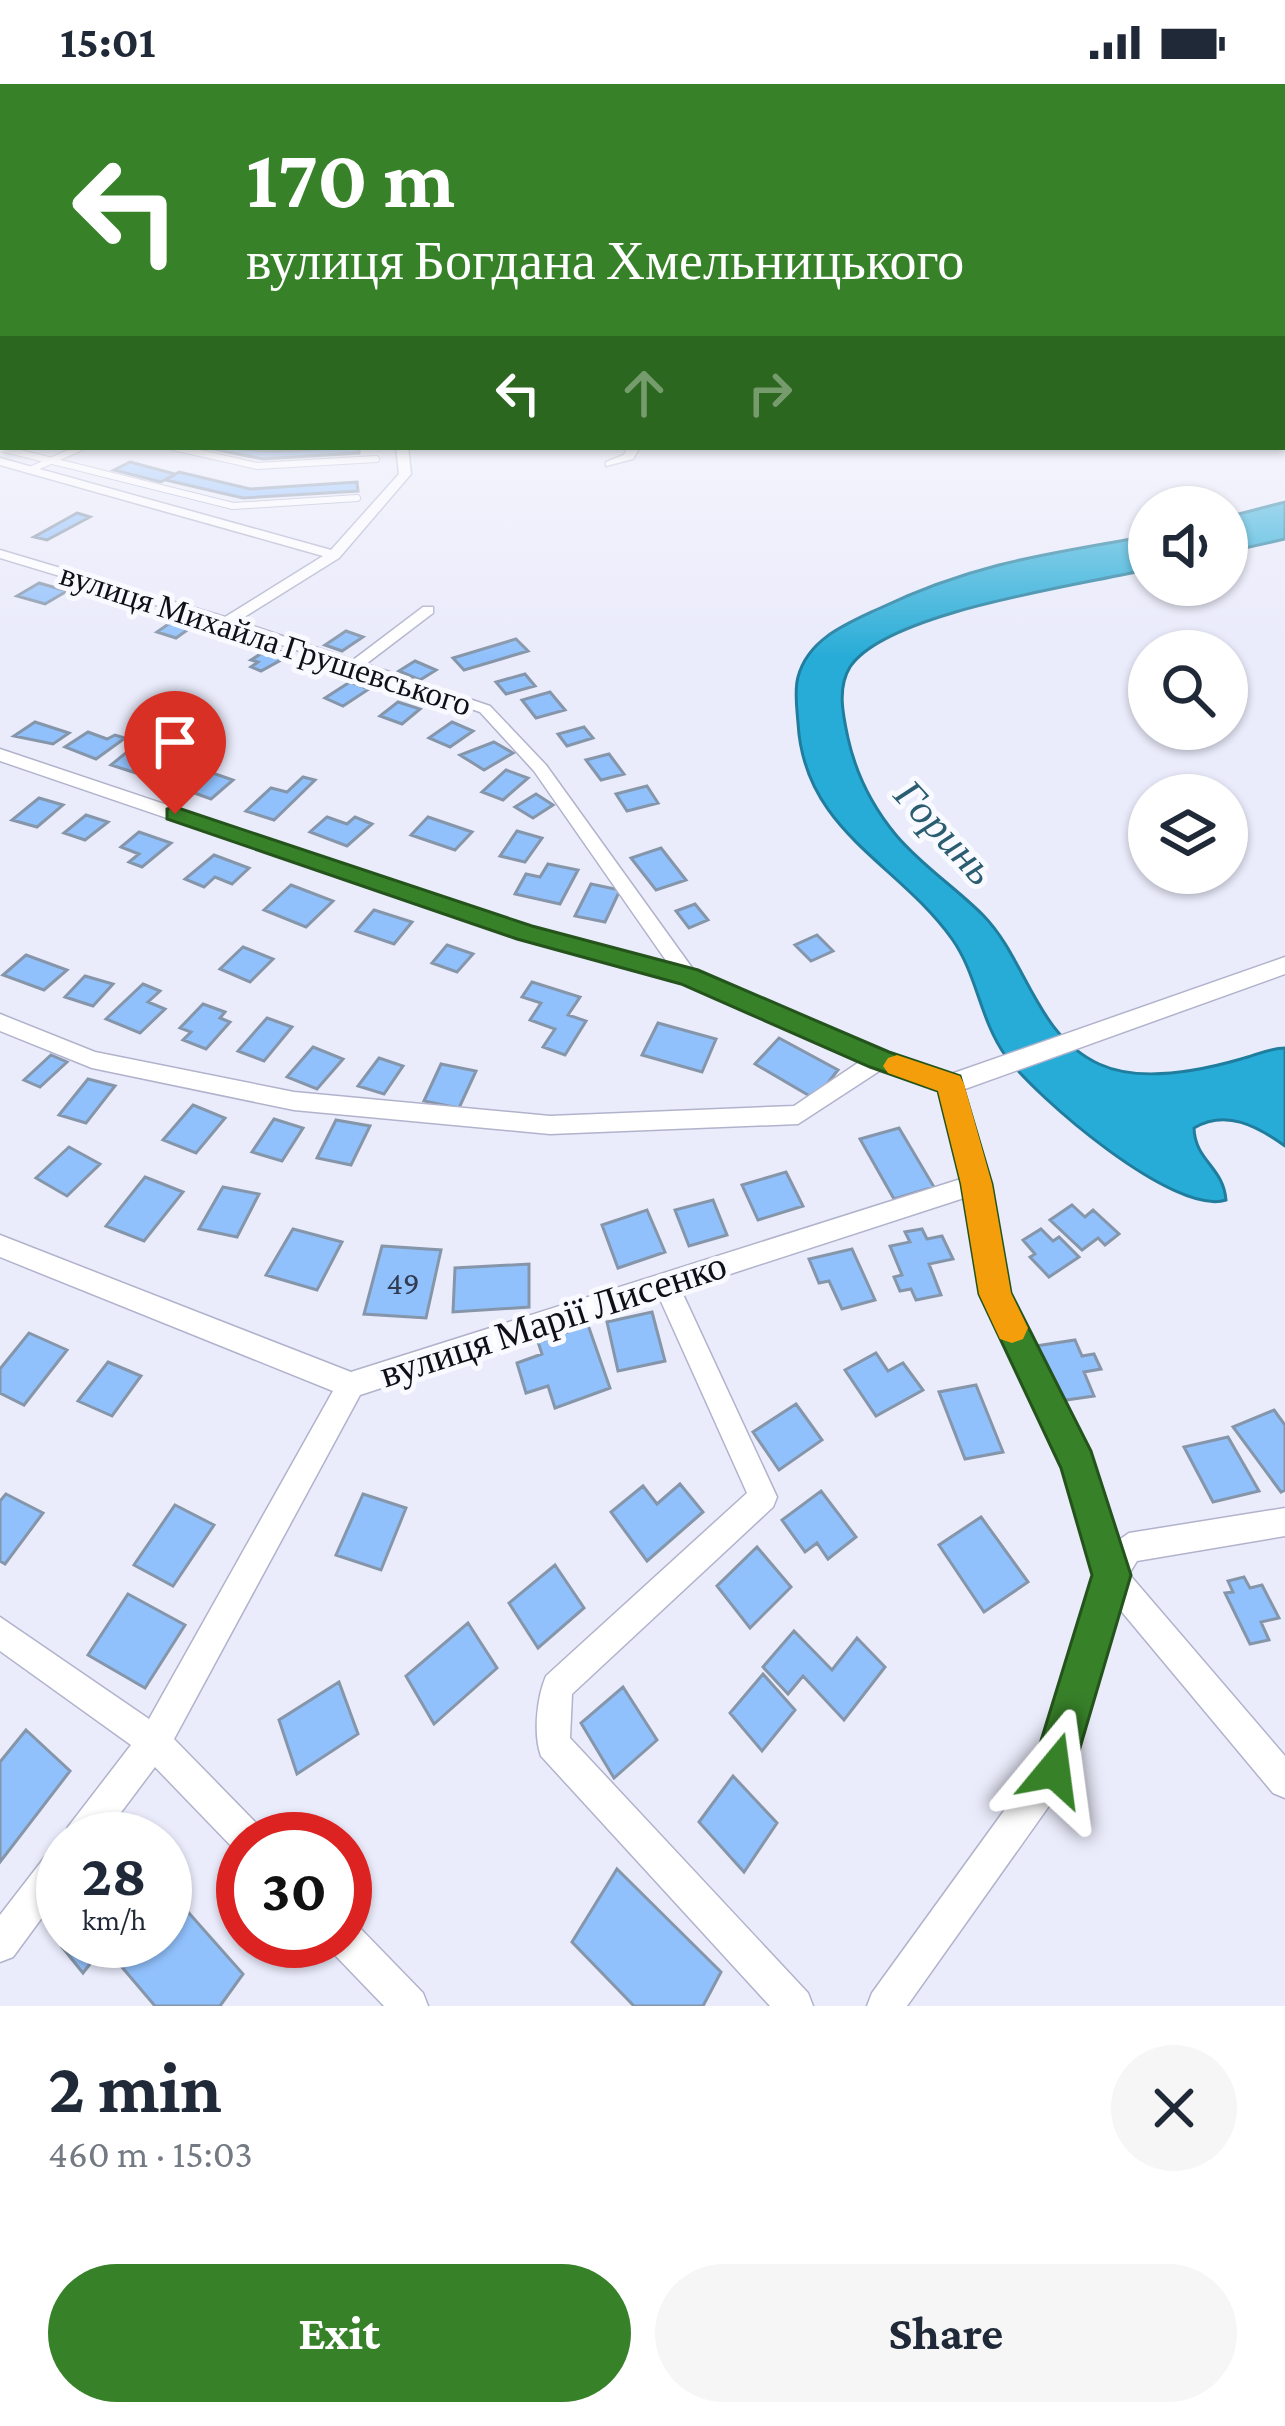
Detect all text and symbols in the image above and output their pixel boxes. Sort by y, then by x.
text: 15:01 [60,17,156,67]
icon: left [48,132,204,288]
text: 170 m [246,132,455,225]
text: вулиця Богдана Хмельницького [246,231,964,291]
icon: left [485,360,551,426]
icon: ahead [611,360,677,426]
icon: right [737,360,803,426]
map controls [1128,486,1248,894]
button: sound [1128,486,1248,606]
street label: вулиця Михайла Грушевського [56,555,476,723]
button: search [1128,630,1248,750]
pin [124,691,226,814]
icon: arrive [142,709,208,775]
water label: Горинь [885,770,1005,894]
button: layers [1128,774,1248,894]
street label: вулиця Марії Лисенко [374,1243,732,1396]
house number: 49 [386,1264,420,1301]
position arrow [991,1707,1117,1833]
speed limit sign: 30 [216,1812,372,1968]
text: 28 [81,1841,147,1908]
text: km/h [82,1903,146,1936]
button: close [1111,2045,1237,2171]
text: 2 min [48,2047,222,2127]
text: 460 m · 15:03 [48,2132,253,2175]
button: Exit [48,2264,631,2402]
button: Share [655,2264,1237,2402]

